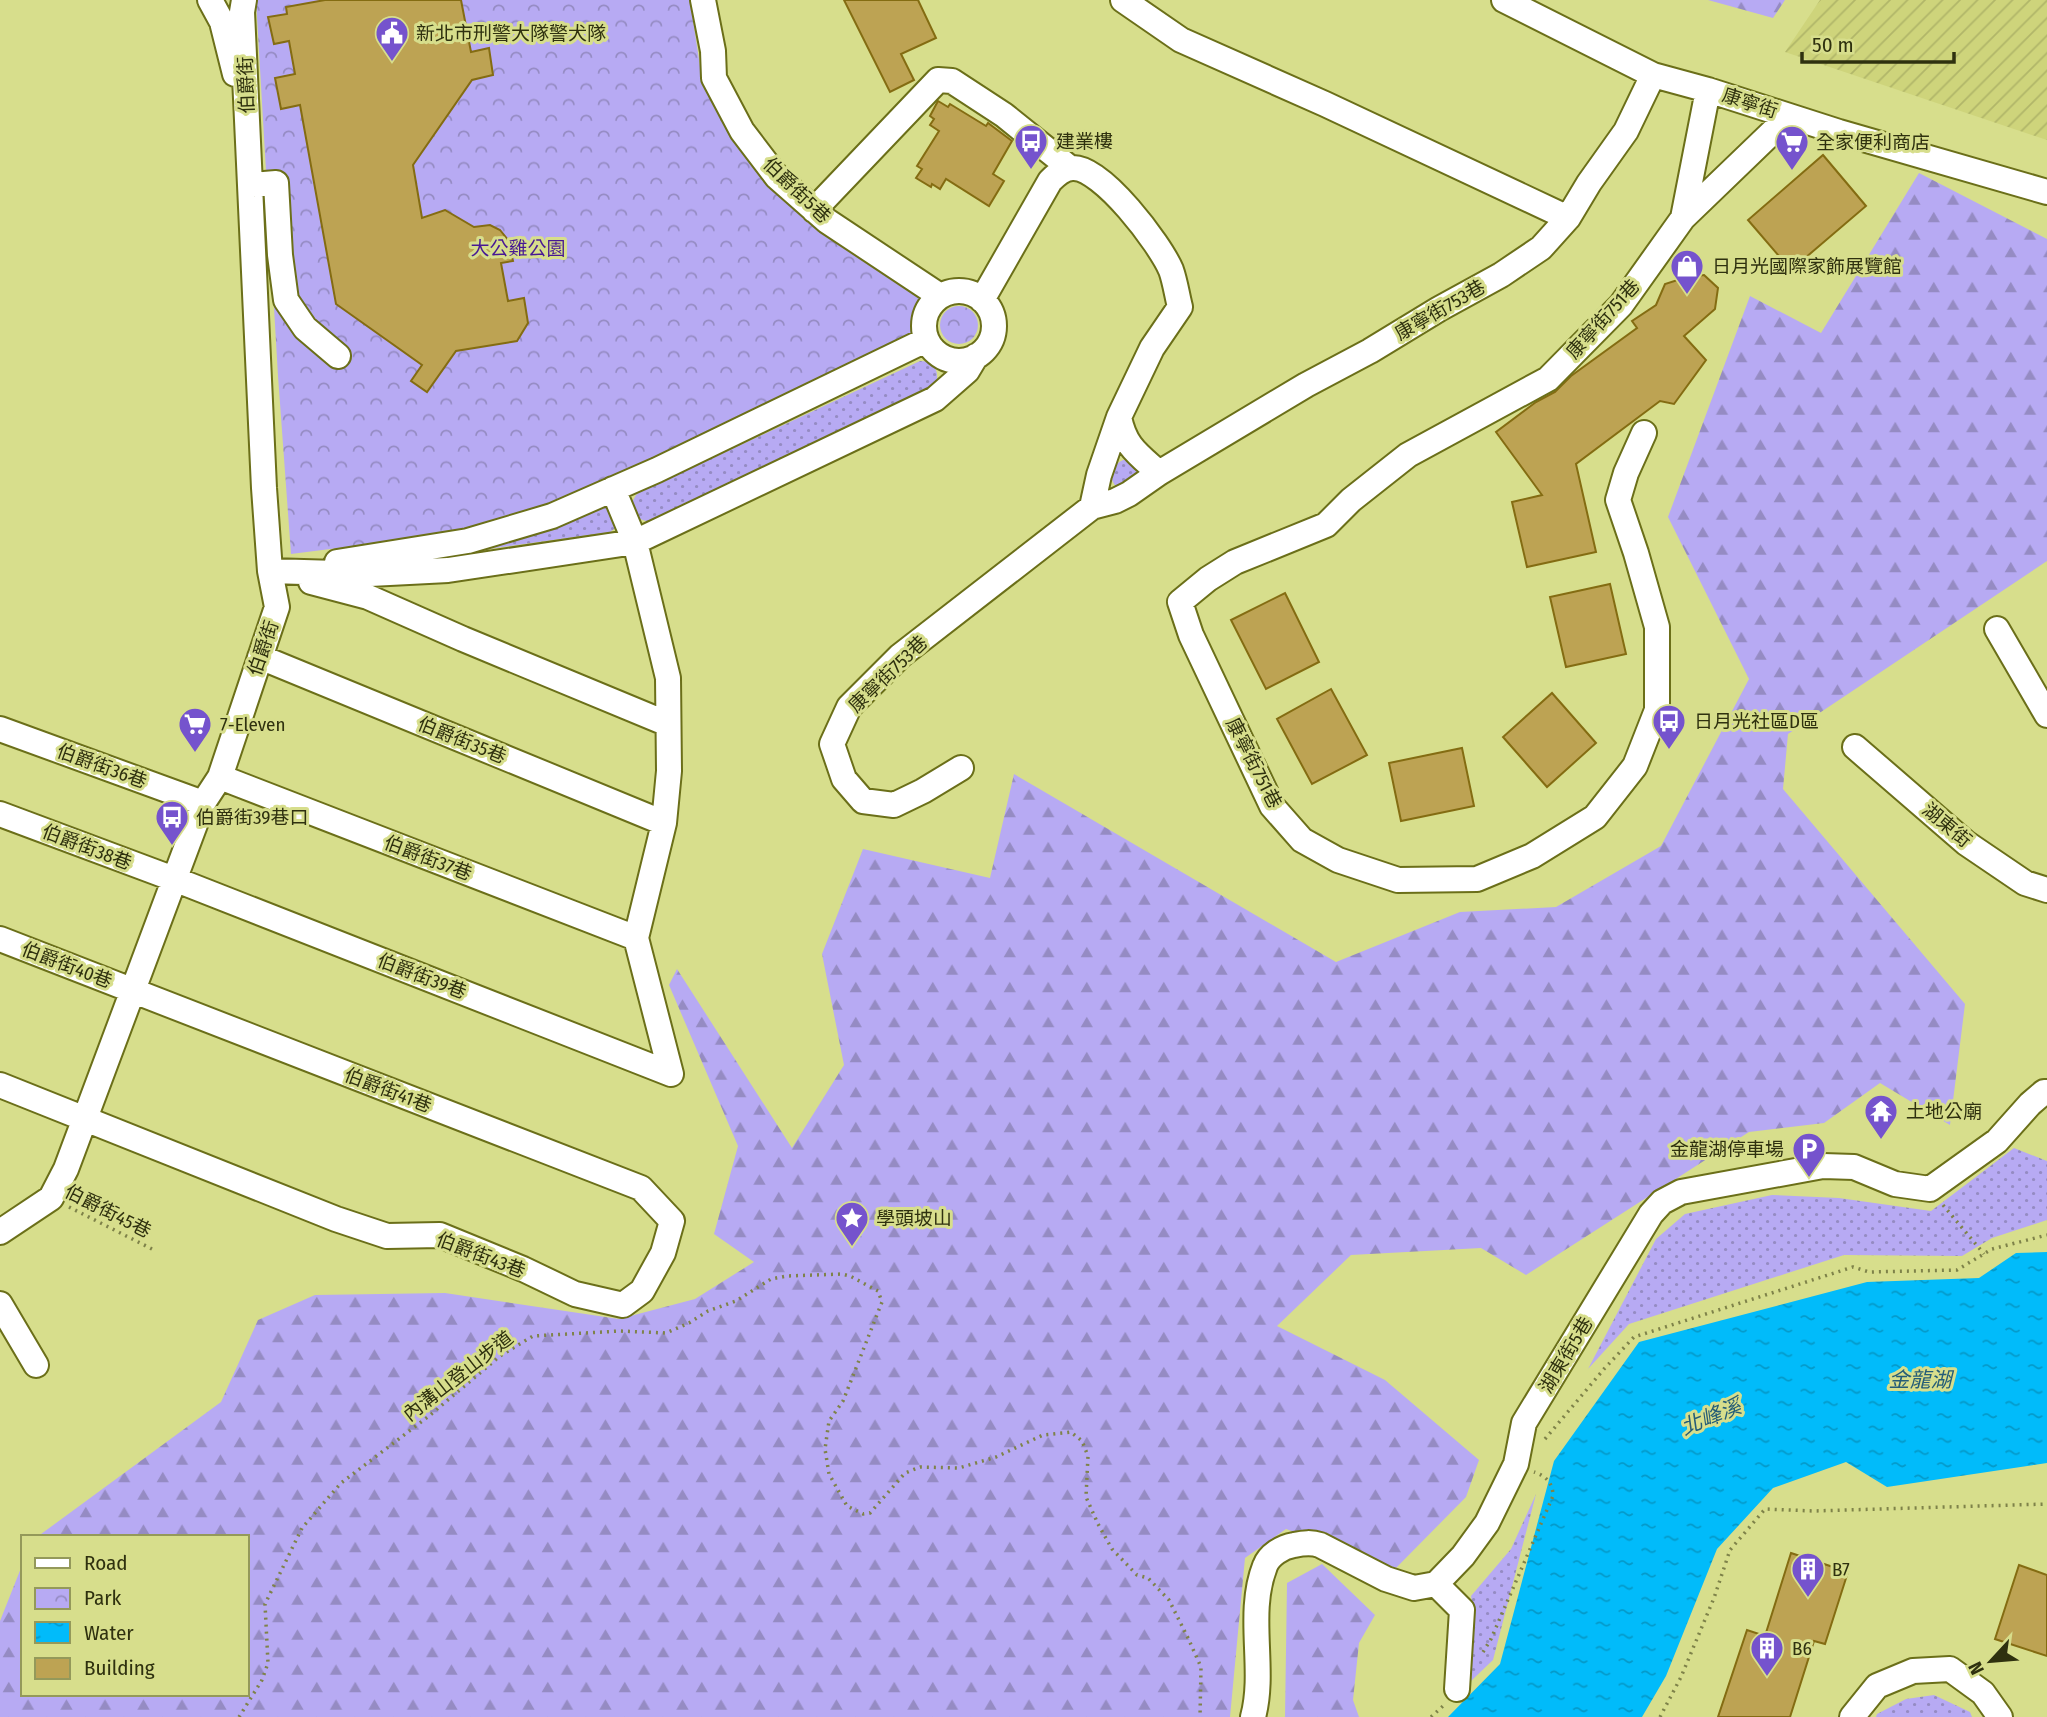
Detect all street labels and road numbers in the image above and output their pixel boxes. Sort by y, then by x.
street label: 伯爵街 [234,56,258,114]
street label: 康寧街 [1719,83,1781,123]
street label: 伯爵街5巷 [759,152,835,228]
street label: 康寧街753巷 [1391,275,1489,345]
street label: 康寧街751巷 [1561,275,1645,363]
street label: 伯爵街 [243,617,283,679]
street label: 康寧街753巷 [844,631,932,717]
street label: 伯爵街35巷 [414,712,510,768]
street label: 康寧街751巷 [1221,714,1287,812]
street label: 伯爵街36巷 [54,739,150,793]
street label: 湖東街 [1918,798,1976,852]
street label: 伯爵街38巷 [39,819,135,875]
street label: 伯爵街37巷 [381,831,475,885]
street label: 伯爵街40巷 [18,937,116,993]
street label: 伯爵街39巷 [374,948,470,1004]
street label: 伯爵街41巷 [341,1063,435,1117]
street label: 伯爵街45巷 [61,1179,155,1243]
street label: 伯爵街43巷 [433,1228,529,1282]
street label: 湖東街5巷 [1534,1313,1598,1397]
street label: 內溝山登山步道 [399,1326,517,1426]

